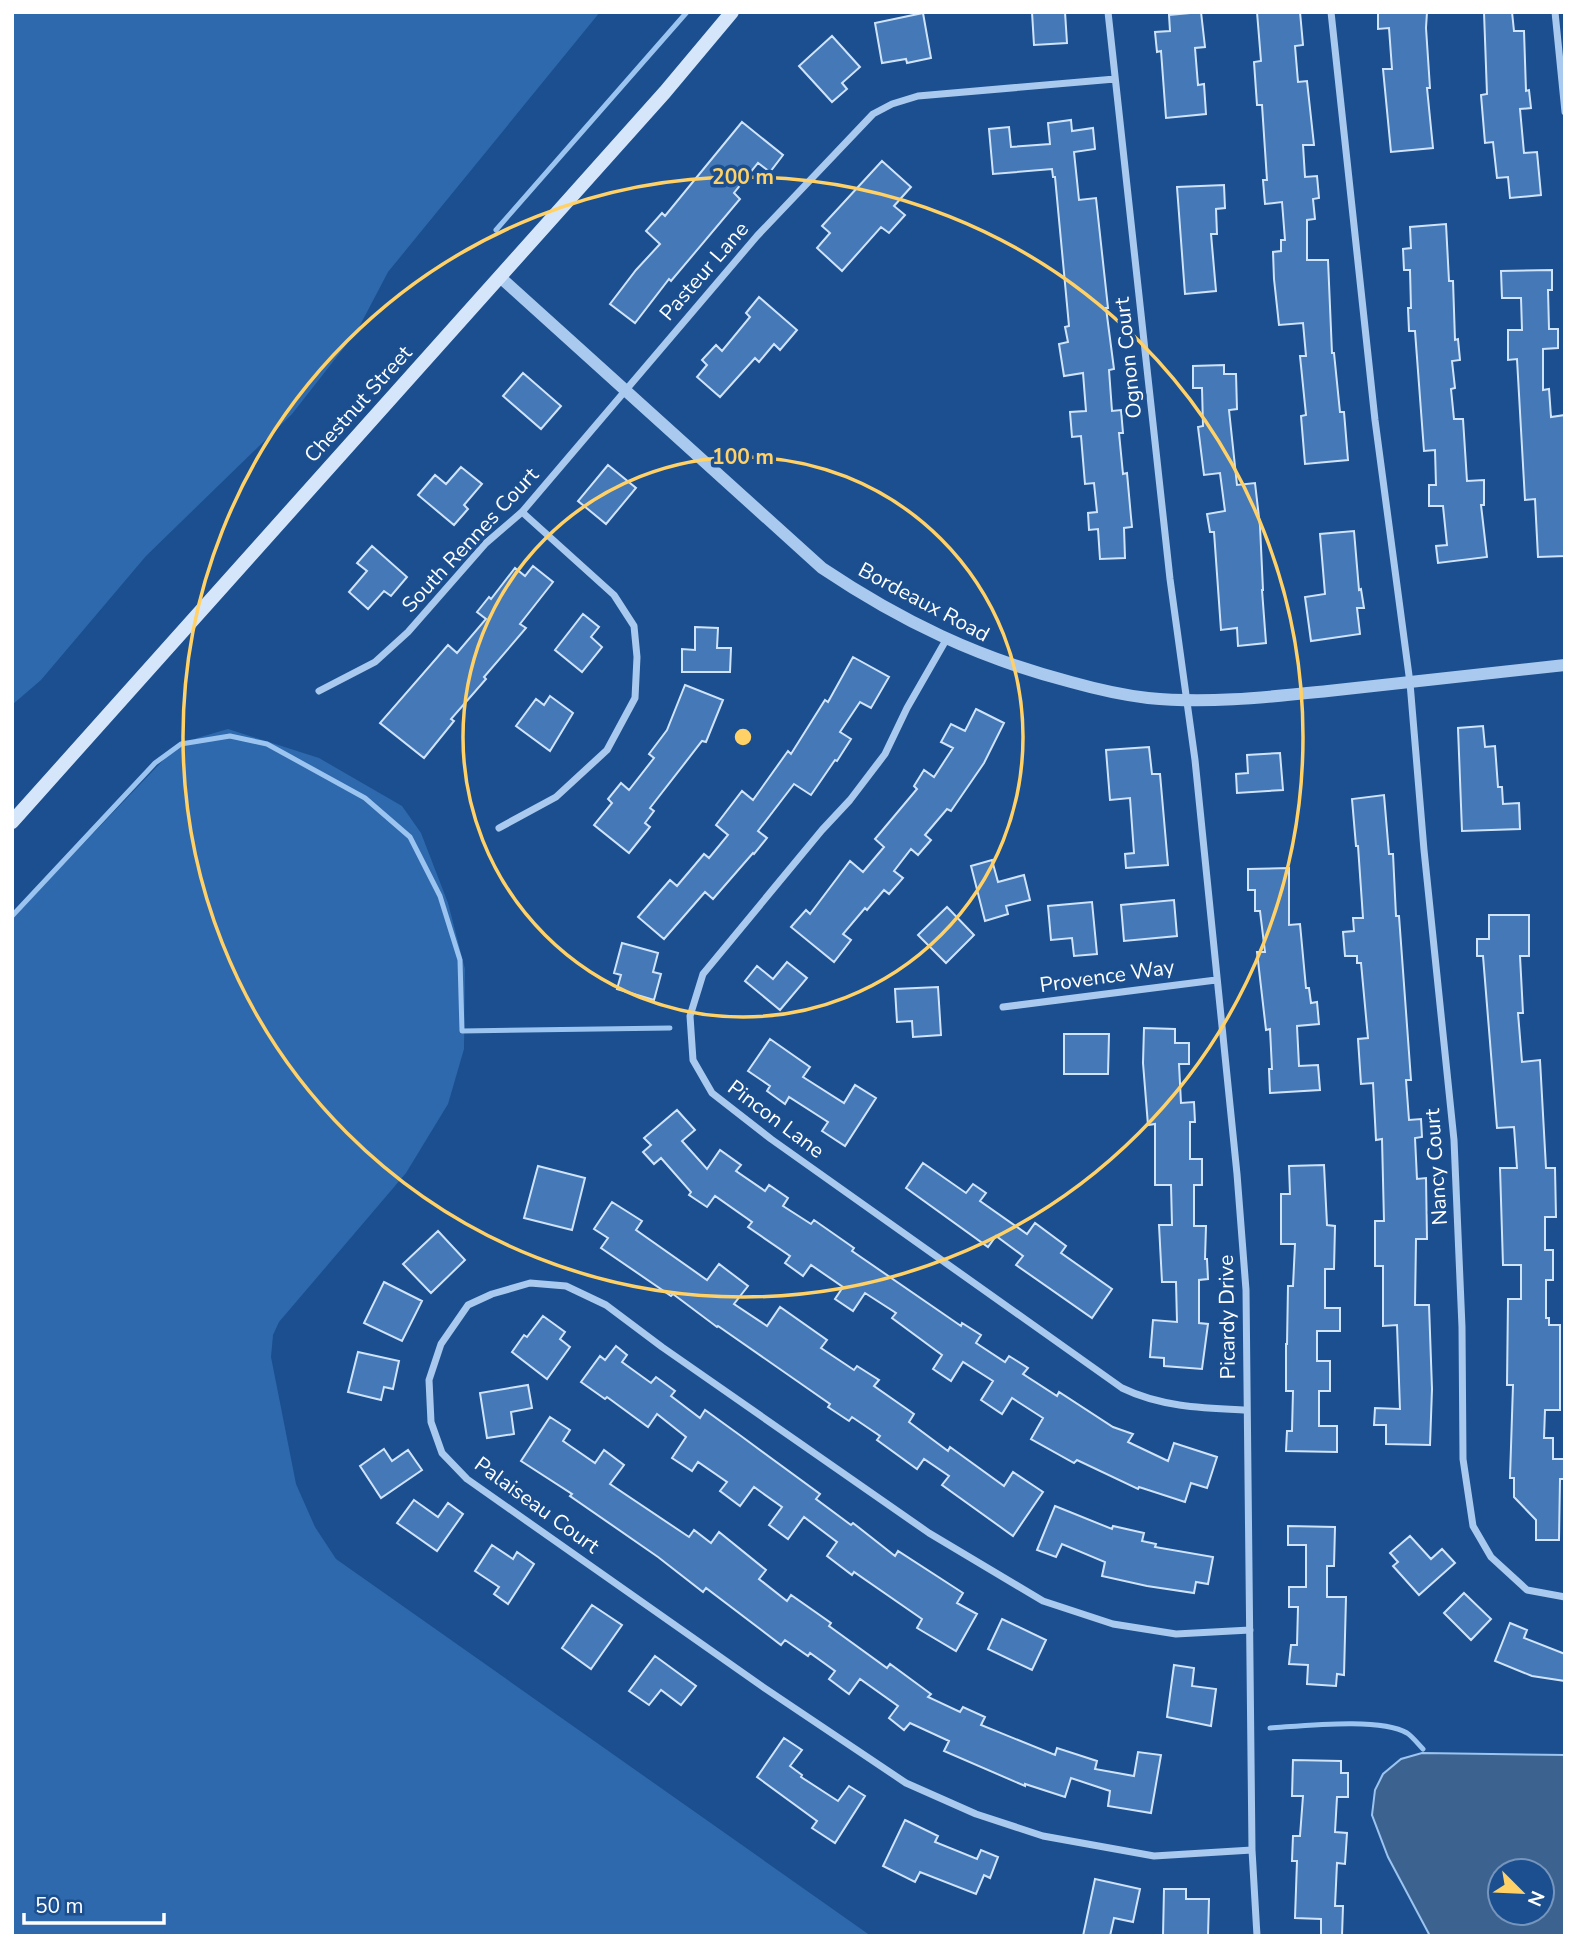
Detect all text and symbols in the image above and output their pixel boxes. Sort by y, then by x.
text: 200 m [712,163,774,191]
street label: Pasteur Lane [653,216,755,326]
street label: Ognon Court [1108,295,1148,420]
street label: Chestnut Street [298,339,418,468]
text: 100 m [712,443,774,471]
street label: South Rennes Court [395,461,545,619]
street label: Bordeaux Road [853,556,995,648]
centre of rings [731,725,755,749]
street label: Provence Way [1038,953,1176,999]
street label: Pincon Lane [722,1073,830,1165]
street label: Nancy Court [1418,1107,1454,1226]
street label: Picardy Drive [1212,1254,1242,1380]
street label: Palaiseau Court [469,1450,606,1560]
north arrow [1486,1857,1556,1927]
scale bar [24,1882,164,1926]
text: N [1521,1887,1550,1910]
text: 50 m [35,1892,84,1920]

